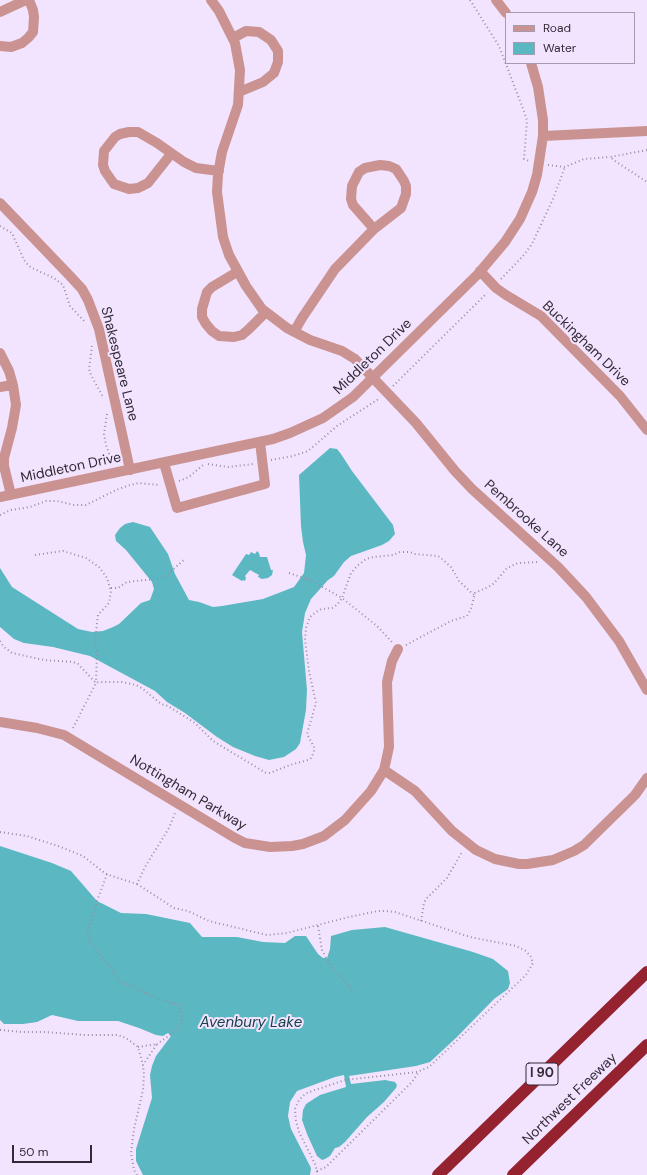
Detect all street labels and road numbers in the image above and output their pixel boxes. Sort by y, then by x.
street label: Buckingham Drive [539,298,633,390]
street label: Shakespeare Lane [97,305,141,423]
street label: Middleton Drive [330,316,416,398]
street label: Middleton Drive [19,449,123,487]
street label: Pembrooke Lane [480,477,572,561]
street label: Nottingham Parkway [127,752,249,834]
street label: Northwest Freeway [519,1050,621,1148]
road number: I 90 [526,1063,558,1085]

